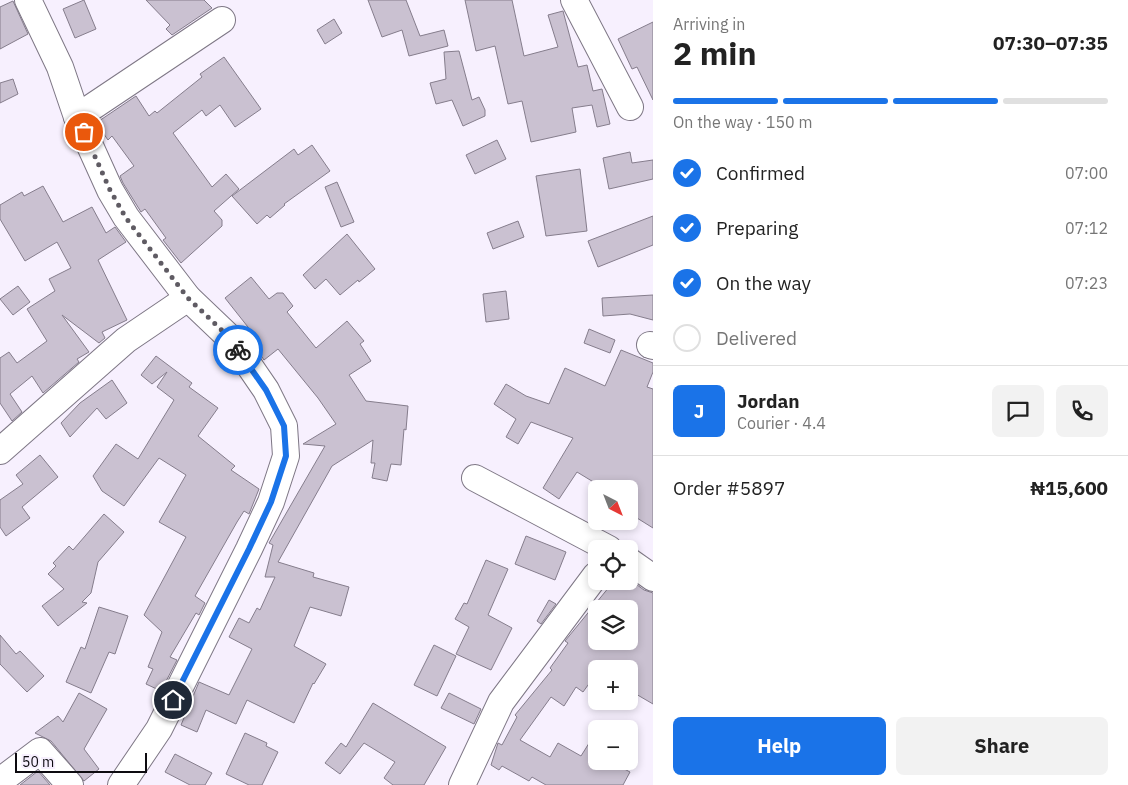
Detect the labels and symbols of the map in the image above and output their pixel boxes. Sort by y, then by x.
pin [63,111,105,153]
courier [213,325,263,375]
north arrow [588,480,638,530]
pin [152,679,194,721]
scale bar [15,750,148,773]

